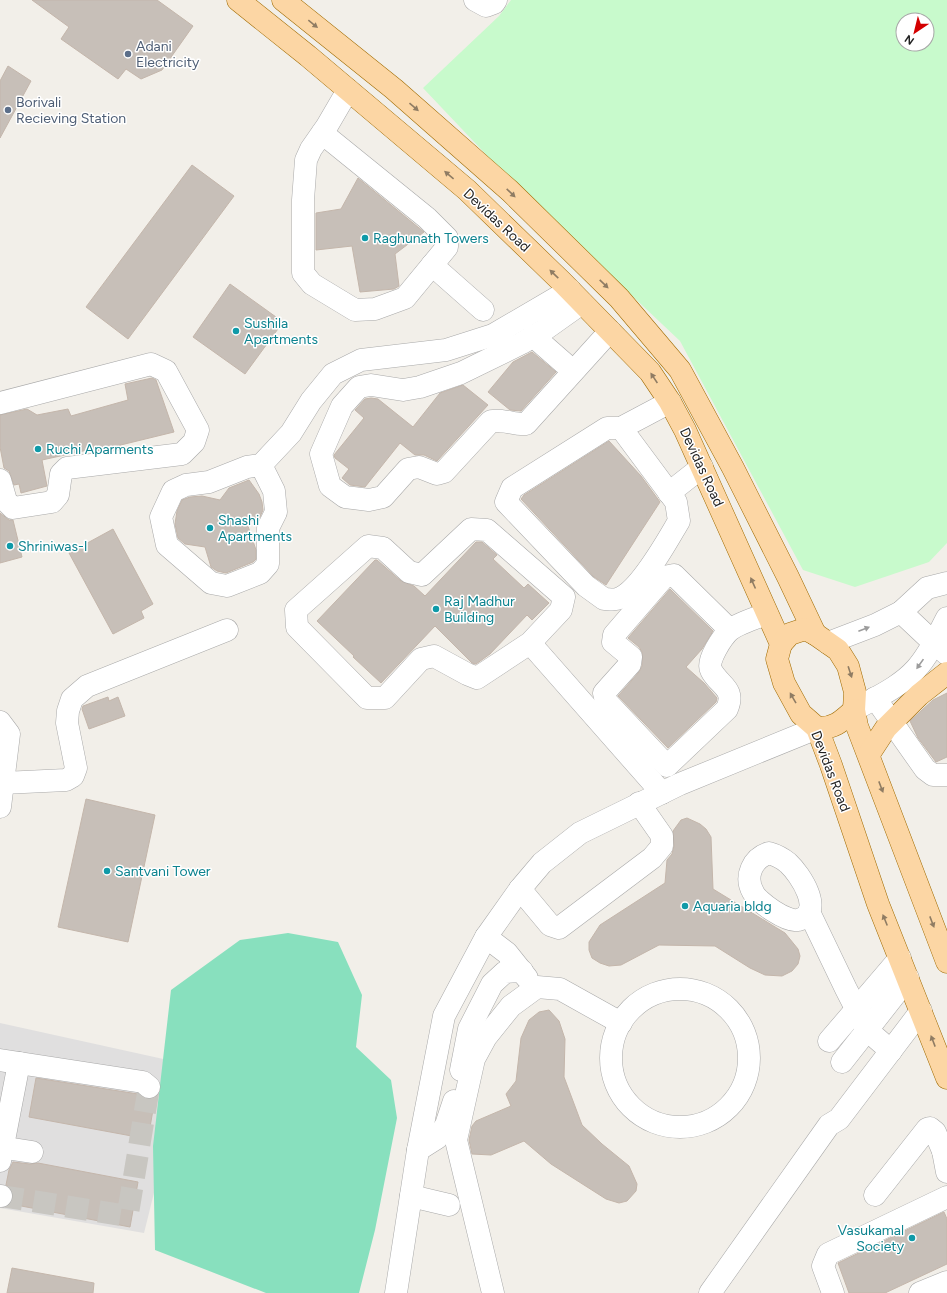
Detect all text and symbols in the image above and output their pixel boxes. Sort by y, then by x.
north arrow [895,12,935,52]
one-way arrow [308,20,319,29]
text: N [902,32,917,48]
place label: Adani Electricity [136,38,200,71]
marker: Adani Electricity [123,49,133,59]
place label: Borivali Recieving Station [16,94,126,127]
one-way arrow [409,102,419,111]
marker: Borivali Recieving Station [3,105,13,115]
one-way arrow [444,171,455,180]
street label: Devidas Road [460,185,534,256]
one-way arrow [506,188,516,198]
place label: Raghunath Towers [373,230,489,247]
marker: Raghunath Towers [360,233,370,243]
one-way arrow [549,269,559,279]
one-way arrow [599,279,609,289]
place label: Sushila Apartments [244,315,318,348]
marker: Sushila Apartments [231,326,241,336]
one-way arrow [650,373,658,383]
street label: Devidas Road [676,425,727,509]
place label: Ruchi Aparments [46,441,153,458]
marker: Ruchi Aparments [33,444,43,454]
place label: Shashi Apartments [218,512,292,545]
marker: Shashi Apartments [205,523,215,533]
place label: Shriniwas-I [18,538,88,555]
marker: Shriniwas-I [5,541,15,551]
one-way arrow [750,577,756,588]
place label: Raj Madhur Building [444,593,515,626]
marker: Raj Madhur Building [431,604,441,614]
one-way arrow [859,625,871,631]
one-way arrow [916,658,924,669]
one-way arrow [847,667,853,679]
one-way arrow [789,692,796,704]
street label: Devidas Road [807,728,854,814]
one-way arrow [878,781,884,793]
place label: Santvani Tower [115,863,211,880]
marker: Santvani Tower [102,866,112,876]
place label: Aquaria bldg [693,898,772,915]
marker: Aquaria bldg [680,901,690,911]
one-way arrow [881,914,887,926]
one-way arrow [929,916,935,928]
one-way arrow [929,1035,935,1047]
place label: Vasukamal Society [837,1222,905,1255]
marker: Vasukamal Society [907,1233,917,1243]

